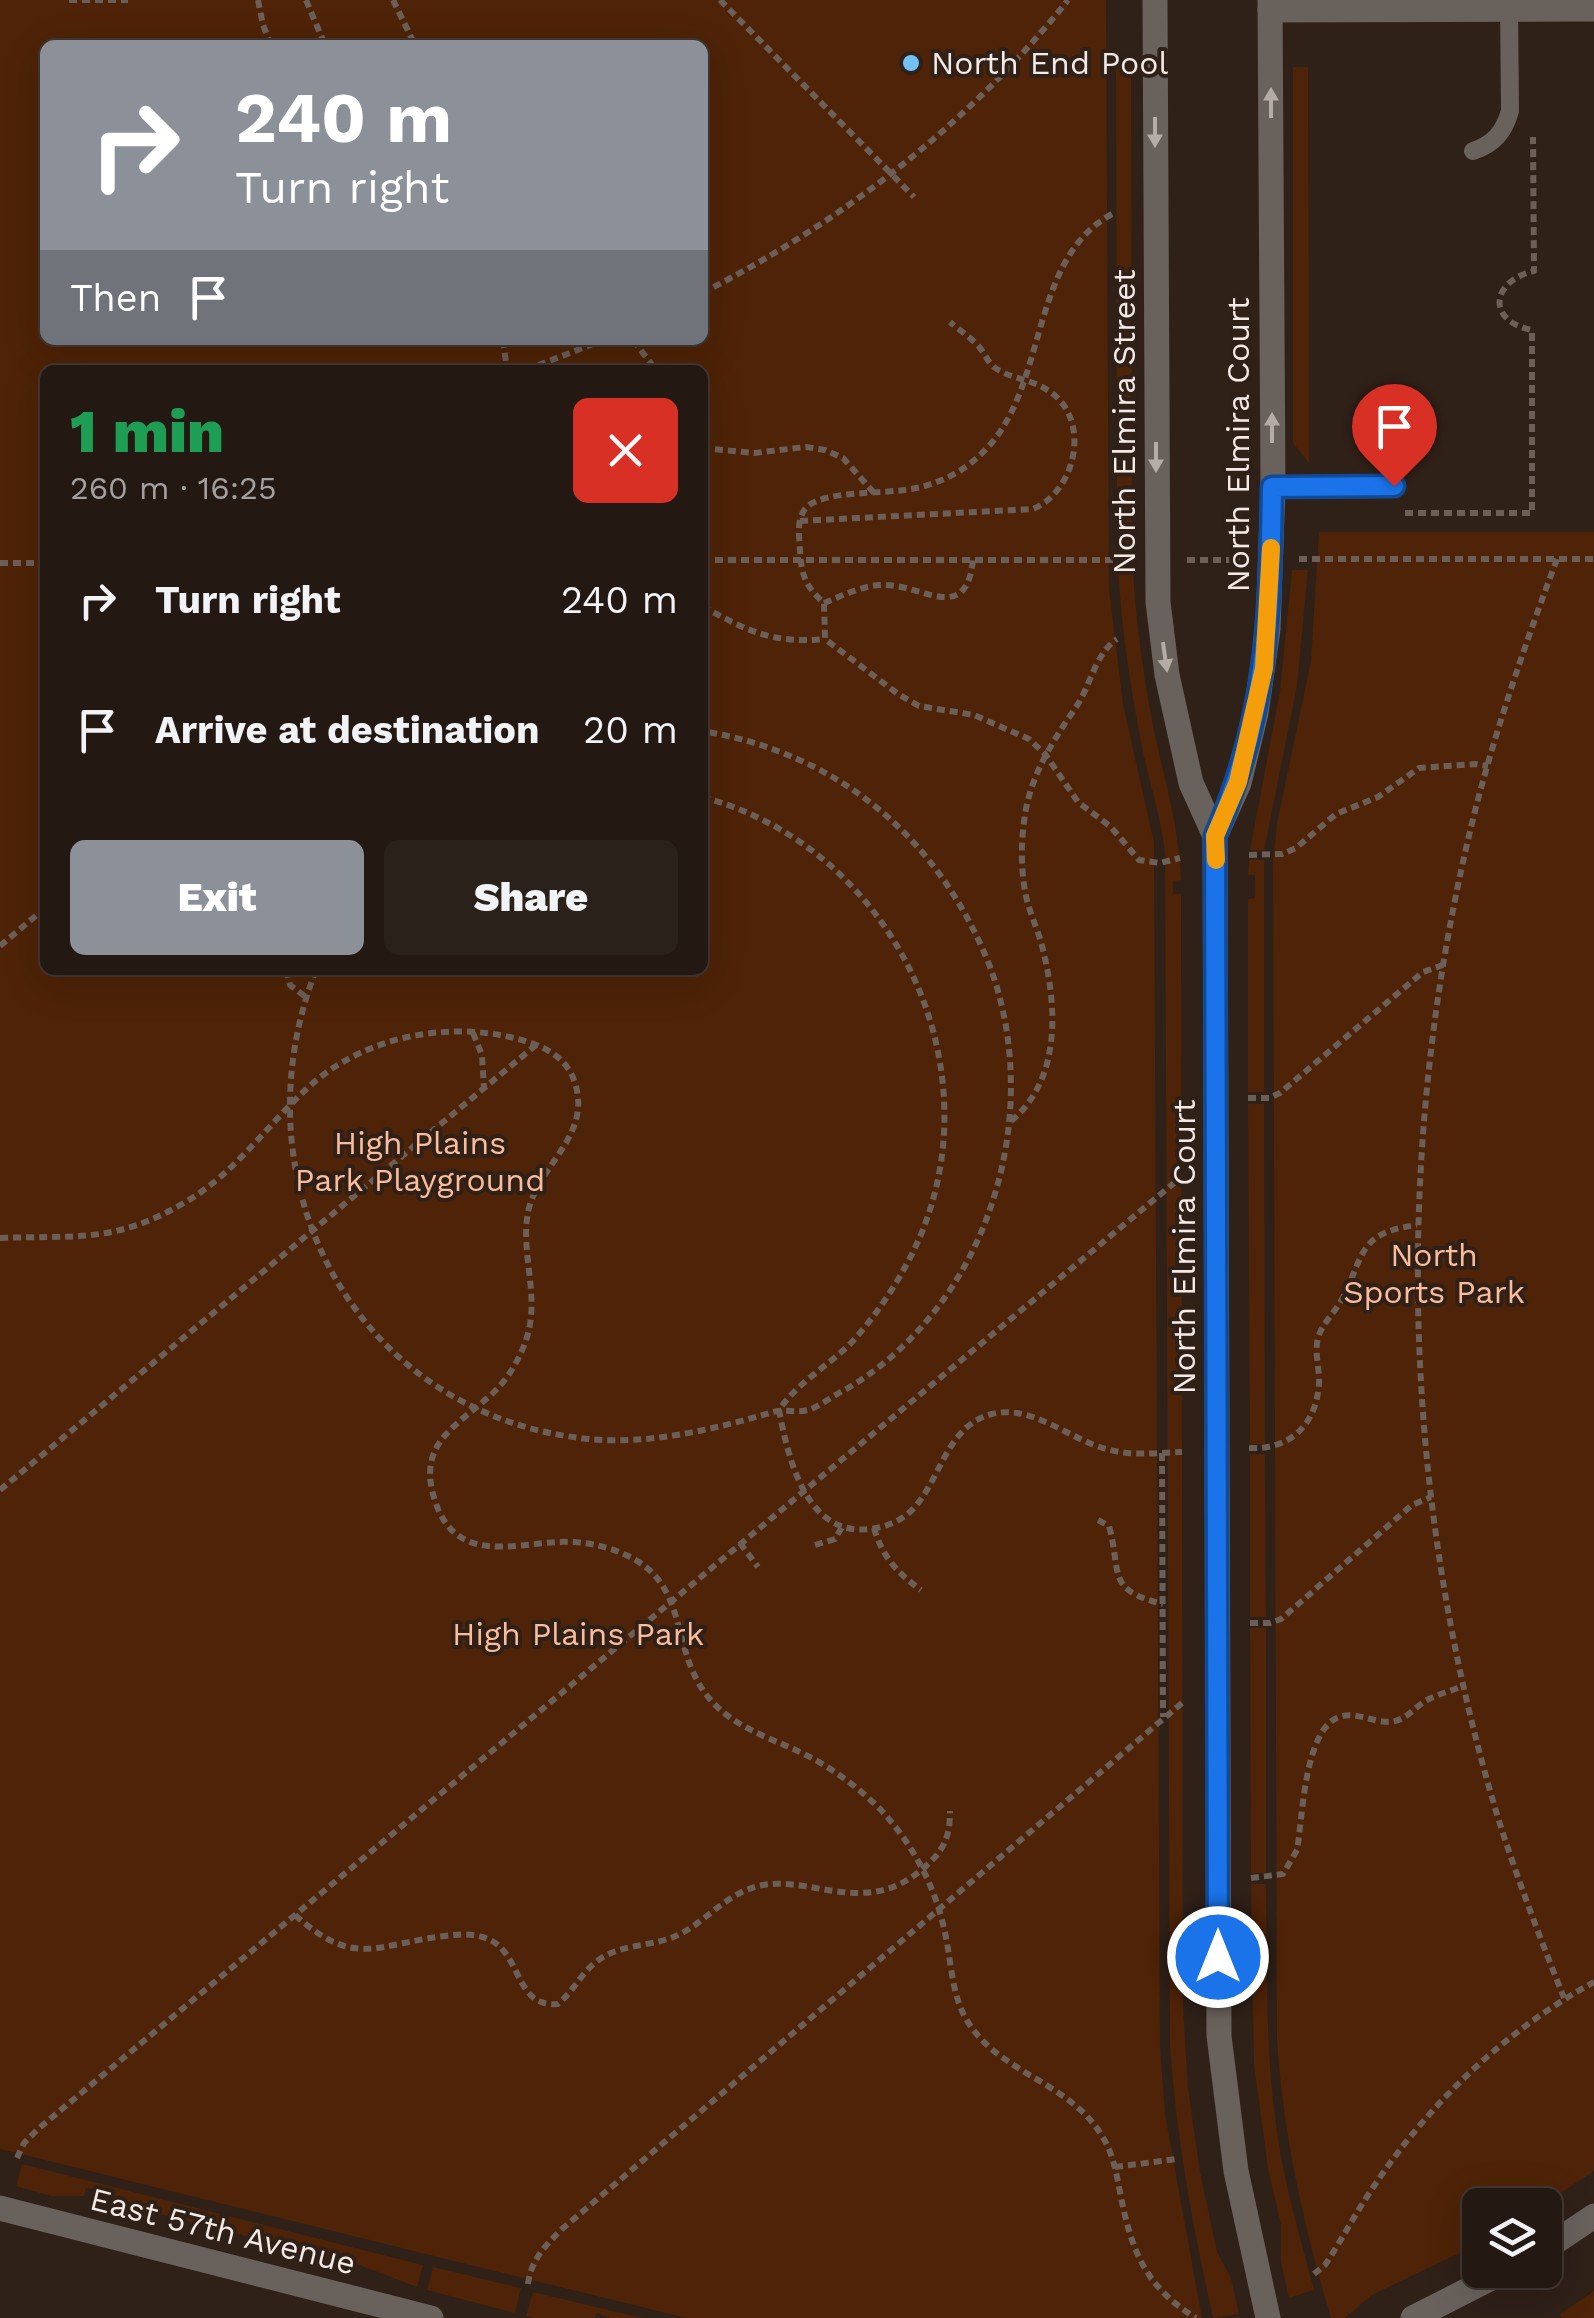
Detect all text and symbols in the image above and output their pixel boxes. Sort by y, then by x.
place label: North End Pool [931,44,1168,82]
marker: North End Pool [900,52,922,74]
text: 240 m [235,77,452,159]
icon: right [70,80,200,210]
one-way arrow [1263,86,1279,118]
one-way arrow [1147,117,1163,149]
text: Turn right [235,161,449,214]
street label: North Elmira Street [1105,269,1143,575]
icon: arrive [181,270,236,325]
text: Then [70,276,161,320]
street label: North Elmira Court [1219,297,1257,593]
pin [1352,384,1437,487]
text: 1 min [70,396,224,467]
button: close [573,398,678,503]
icon: arrive [1367,399,1422,454]
one-way arrow [1264,411,1280,443]
one-way arrow [1148,442,1164,474]
text: 260 m · 16:25 [70,469,277,507]
icon: right [70,573,125,628]
text: Turn right [155,578,341,622]
text: 240 m [561,578,678,622]
one-way arrow [1157,642,1173,674]
icon: arrive [70,703,125,758]
text: Arrive at destination [155,708,540,752]
text: 20 m [583,708,678,752]
button: Exit [70,840,364,955]
button: Share [384,840,678,955]
street label: North Elmira Court [1165,1099,1203,1395]
park label: High Plains Park Playground [295,1124,545,1199]
park label: North Sports Park [1343,1236,1525,1311]
park label: High Plains Park [452,1615,704,1653]
position arrow [1166,1905,1270,2009]
street label: East 57th Avenue [86,2180,360,2282]
map controls [1462,2188,1562,2288]
button: layers [1462,2188,1562,2288]

